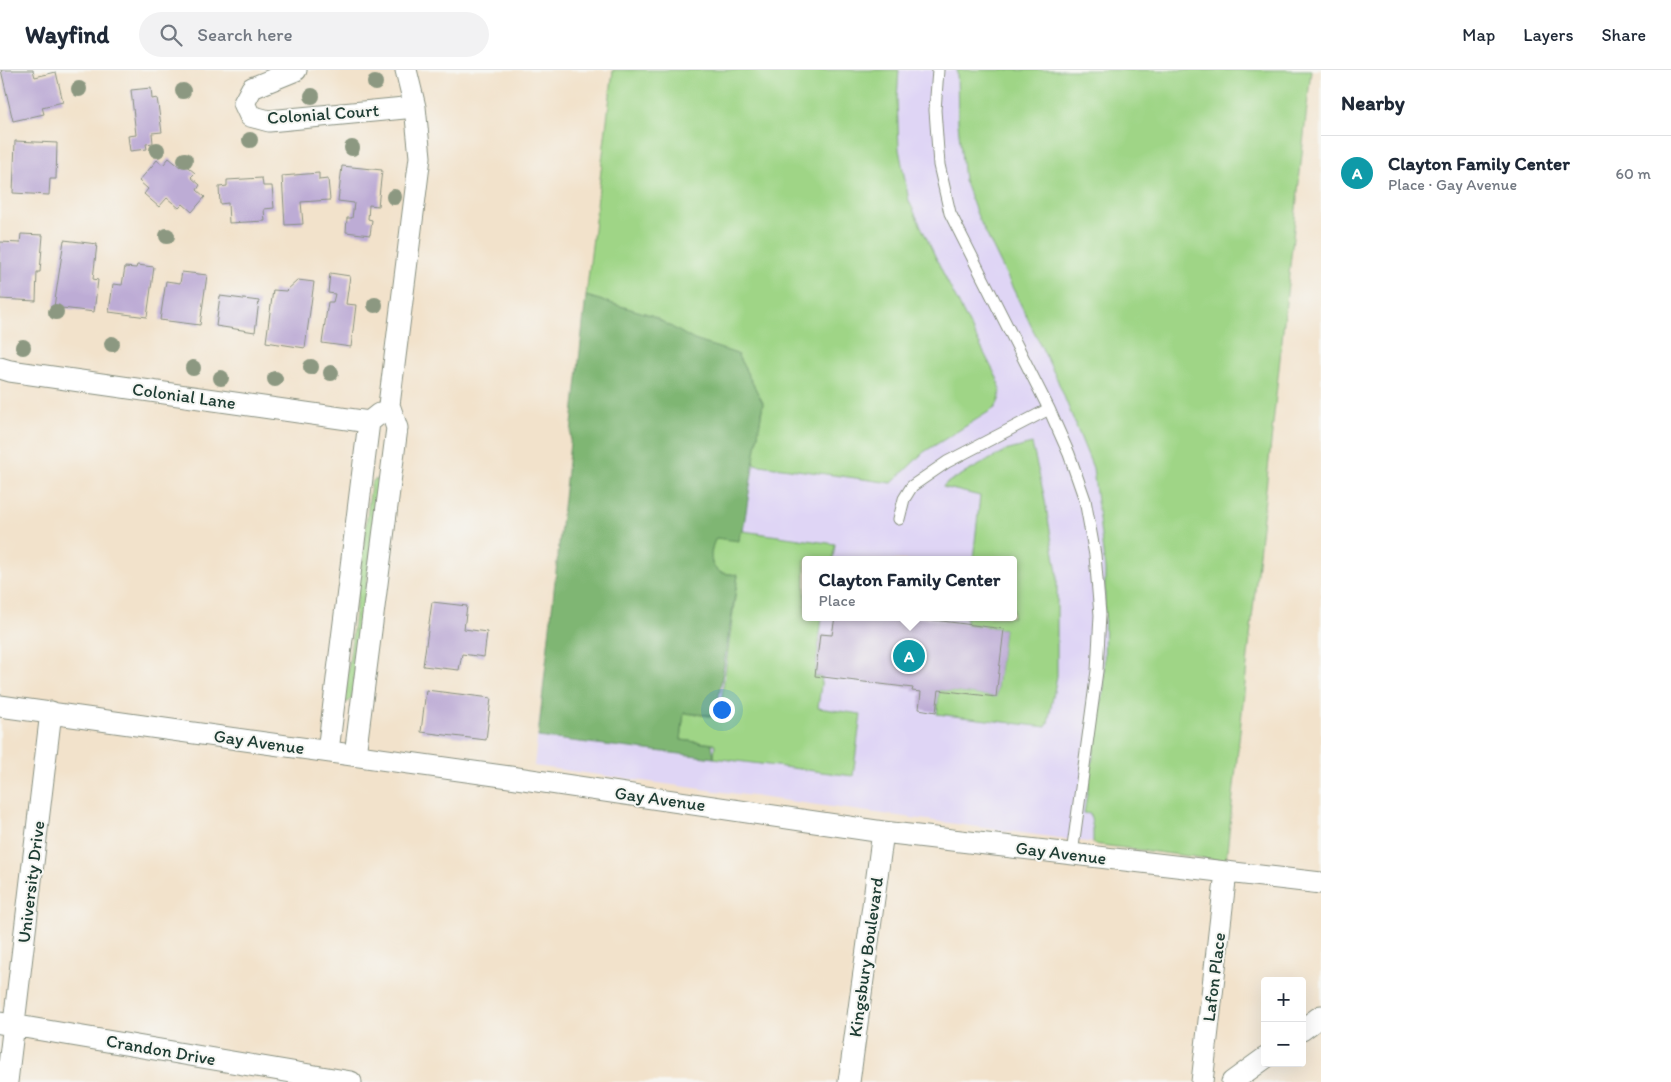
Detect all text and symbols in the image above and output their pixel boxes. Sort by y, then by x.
search box [139,12,489,57]
text: Wayfind [25,20,109,49]
icon: search [157,21,185,49]
text: Search here [197,23,293,46]
text: Map [1462,24,1495,46]
text: Layers [1523,24,1573,46]
text: Share [1601,24,1646,46]
text: Nearby [1341,90,1405,115]
street label: Colonial Court [266,99,380,129]
text: Clayton Family Center [1388,152,1570,175]
text: A [1352,164,1362,183]
text: 60 m [1616,164,1651,183]
text: Place · Gay Avenue [1388,175,1517,194]
street label: Colonial Lane [131,378,237,414]
popup [802,556,1017,621]
text: Clayton Family Center [819,568,1000,591]
text: Place [819,591,856,610]
pin: A [893,637,925,675]
your location [709,697,735,723]
street label: Gay Avenue [212,725,306,759]
street label: Gay Avenue [613,782,707,816]
street label: University Drive [13,820,49,944]
street label: Gay Avenue [1014,837,1108,869]
street label: Kingsbury Boulevard [844,876,888,1038]
street label: Lafon Place [1198,931,1230,1023]
map controls [1261,977,1306,1067]
button: + [1261,977,1306,1022]
button: − [1261,1022,1306,1067]
street label: Crandon Drive [104,1030,218,1070]

